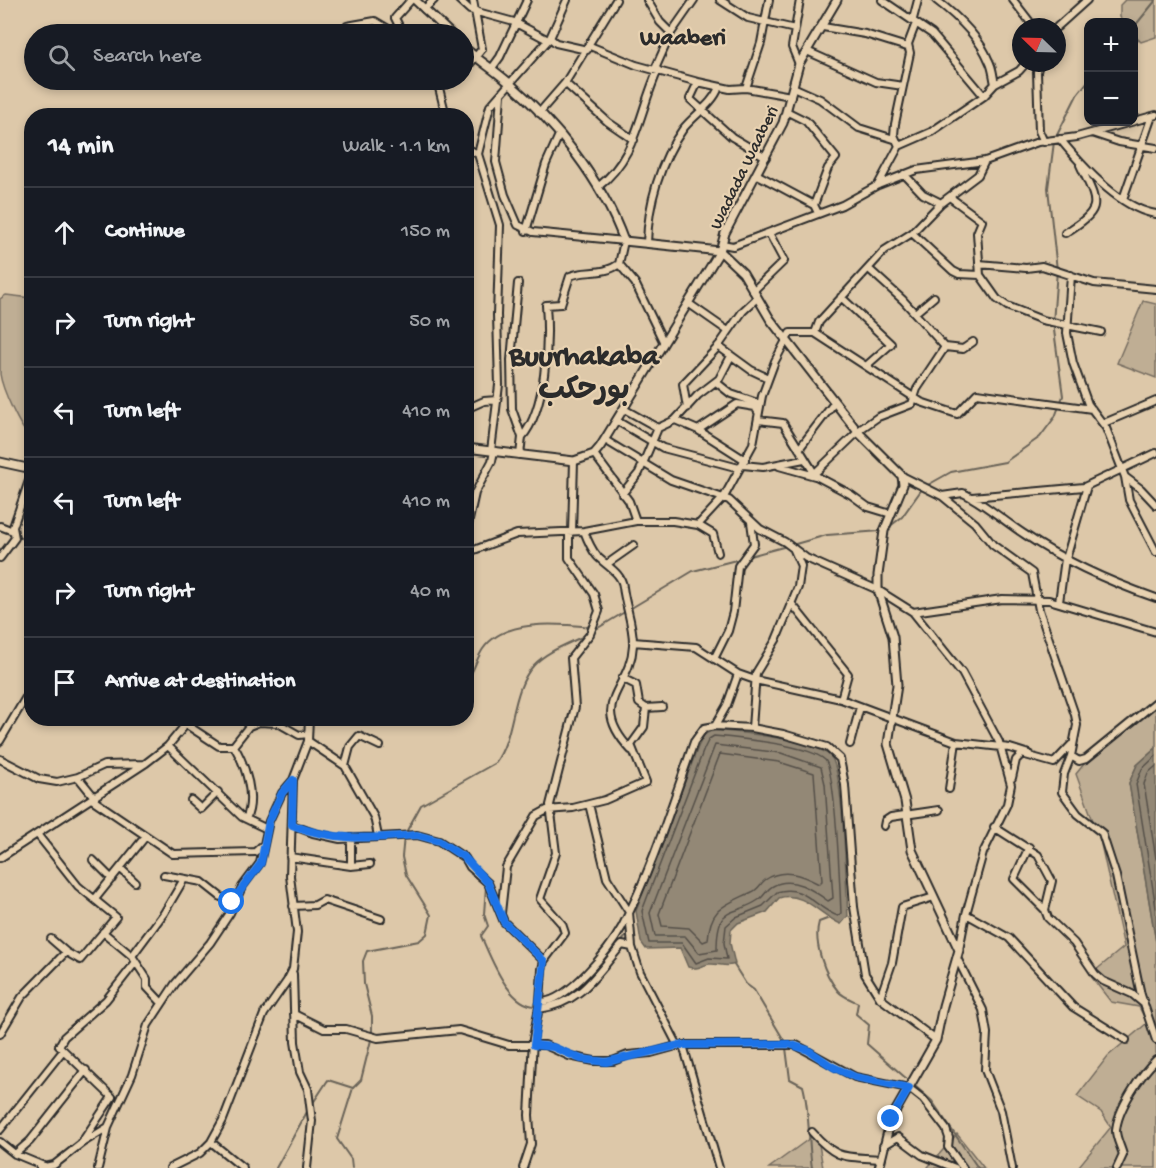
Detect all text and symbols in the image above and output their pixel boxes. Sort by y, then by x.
north arrow [1012,18,1066,72]
map controls [1084,18,1138,126]
button: + [1084,18,1138,72]
search box [24,24,474,90]
district label: Waaberi [639,25,726,54]
icon: search [45,41,78,74]
text: Search here [93,44,201,70]
button: − [1084,72,1138,126]
street label: Wadada Waaberi [706,103,784,233]
text: 14 min [48,132,113,163]
text: Walk · 1.1 km [343,136,450,159]
icon: ahead [48,216,81,249]
text: Continue [105,219,185,245]
text: 150 m [401,221,450,244]
icon: right [48,306,81,339]
text: Turn right [105,309,193,335]
text: 50 m [409,311,450,334]
district label: Buurhakaba بورحكب [508,341,660,410]
icon: left [48,396,81,429]
text: Turn left [105,399,179,425]
text: 410 m [402,401,450,424]
icon: left [48,486,81,519]
text: Turn left [105,489,179,515]
text: 410 m [402,491,450,514]
icon: right [48,576,81,609]
text: Turn right [105,579,193,605]
text: 40 m [410,581,450,604]
icon: arrive [48,666,81,699]
text: Arrive at destination [105,669,295,695]
route start [218,888,244,914]
route end [877,1105,903,1131]

